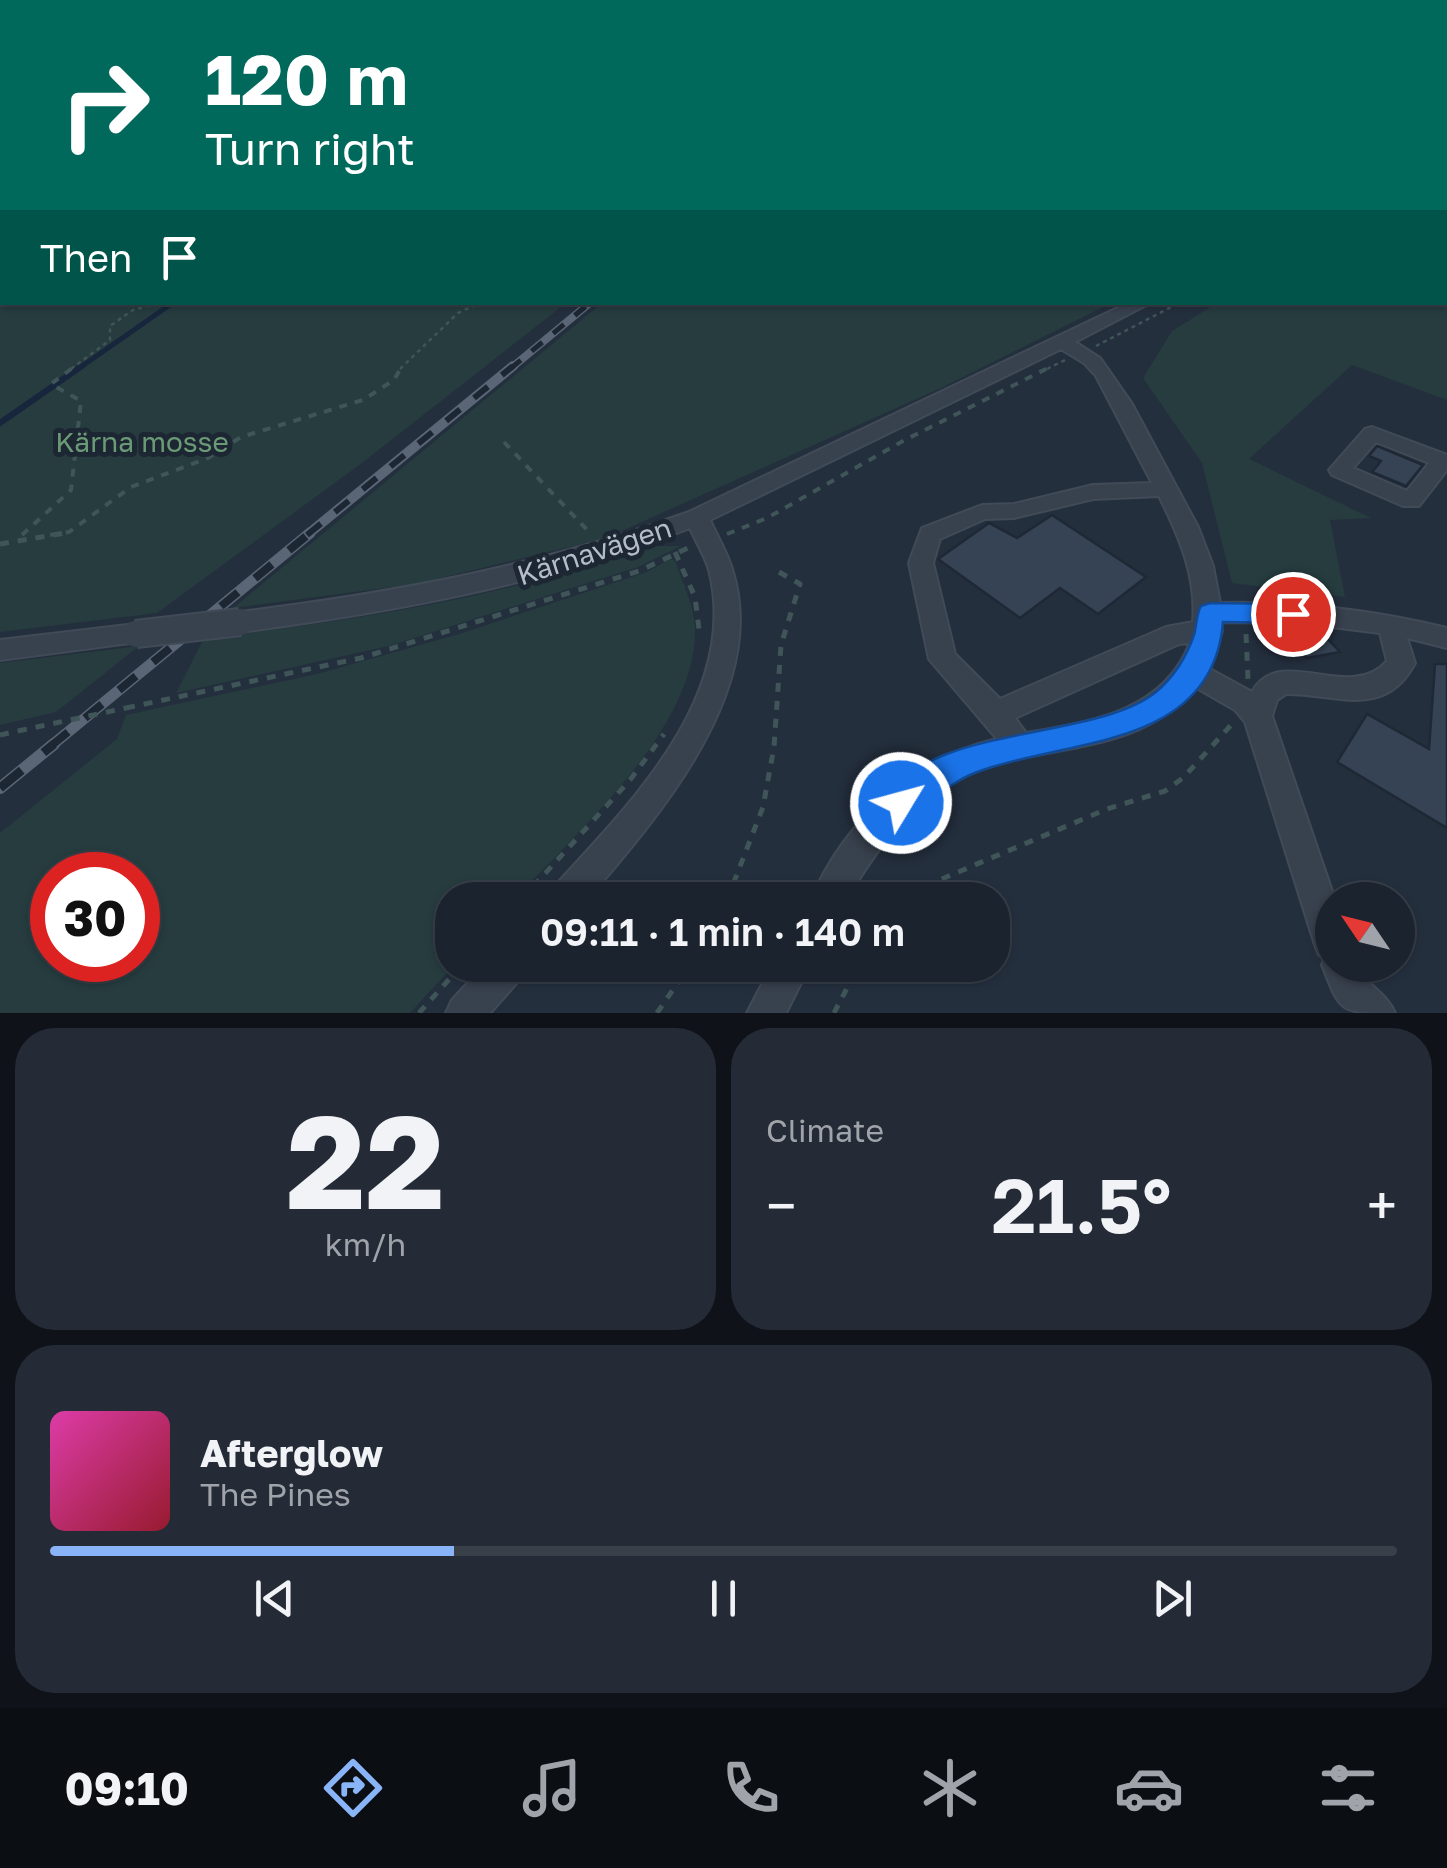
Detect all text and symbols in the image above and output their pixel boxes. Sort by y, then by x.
text: 120 m [205,36,408,120]
icon: right [40,40,170,170]
text: Turn right [205,121,415,175]
icon: arrive [152,230,207,285]
text: Then [40,235,132,280]
park label: Kärna mosse [55,425,229,458]
street label: Kärnavägen [513,511,675,591]
pin [1251,572,1336,657]
icon: arrive [1266,587,1321,642]
position arrow [849,751,953,855]
speed limit sign: 30 [30,852,160,982]
north arrow [1315,882,1415,982]
map controls [1315,882,1415,982]
text: 09:11 · 1 min · 140 m [540,909,905,954]
text: 22 [286,1082,445,1238]
text: Climate [766,1111,884,1149]
text: 21.5° [991,1159,1172,1250]
text: − [766,1172,796,1238]
text: + [1367,1172,1397,1238]
text: km/h [325,1225,406,1263]
text: Afterglow [200,1430,383,1475]
text: The Pines [200,1475,351,1513]
icon: previous [247,1571,302,1626]
icon: pause [696,1571,751,1626]
icon: next [1145,1571,1200,1626]
icon: directions [318,1753,388,1823]
icon: music [517,1753,587,1823]
icon: phone [716,1753,786,1823]
icon: climate [915,1753,985,1823]
icon: car [1114,1753,1184,1823]
icon: filters [1313,1753,1383,1823]
text: 09:10 [64,1761,189,1815]

